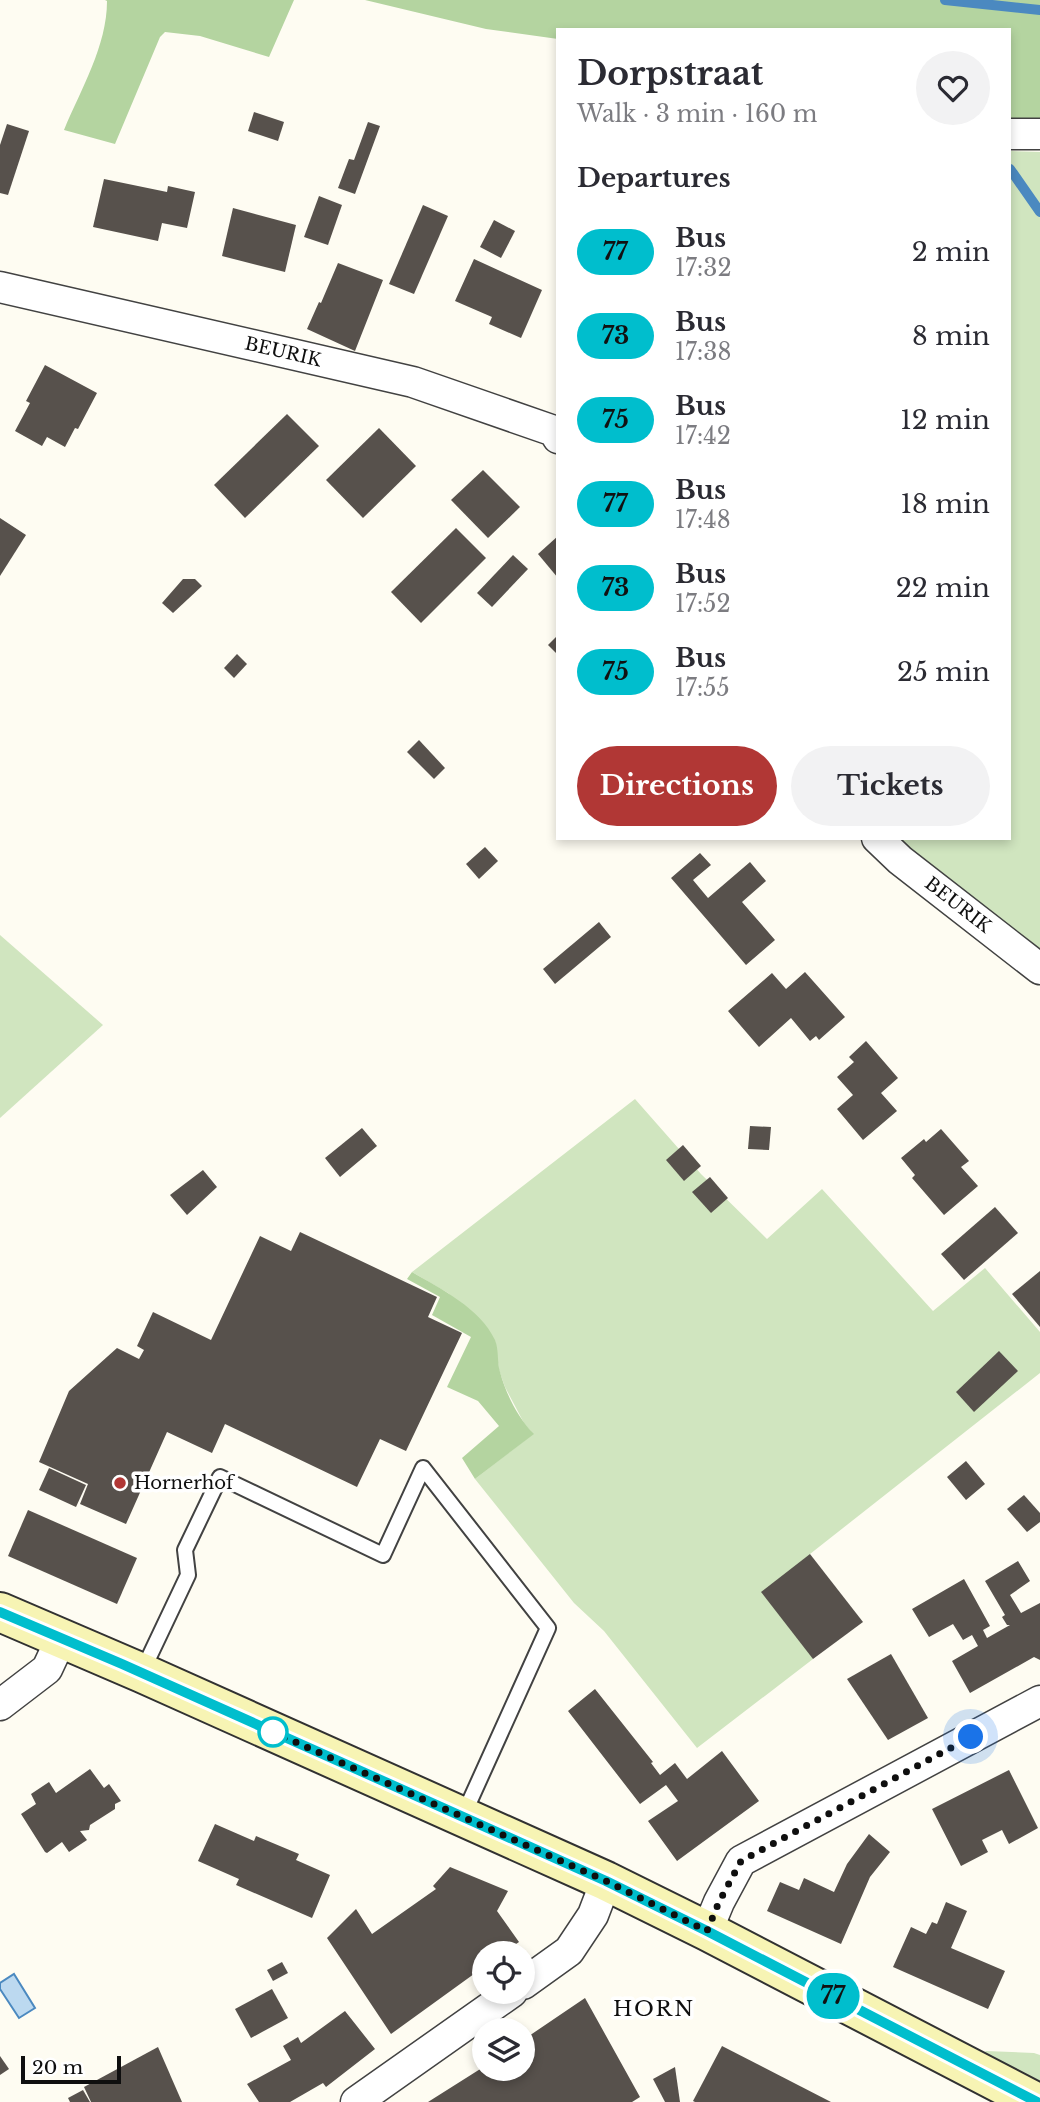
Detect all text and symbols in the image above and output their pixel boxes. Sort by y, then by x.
button: heart [916,51,990,125]
text: Dorpstraat [577,53,763,94]
text: Walk · 3 min · 160 m [577,100,818,128]
text: Departures [577,162,731,194]
text: Bus [675,222,726,254]
text: 2 min [912,236,990,268]
text: 77 [603,237,628,266]
text: 17:32 [675,254,732,282]
text: Bus [675,306,726,338]
text: 8 min [912,320,990,352]
text: 73 [602,321,629,350]
street label: BEURIK [243,333,324,372]
text: 17:38 [675,338,731,366]
text: Bus [675,390,726,422]
text: 12 min [900,404,990,436]
text: 75 [602,405,629,434]
text: 17:42 [675,422,731,450]
text: Bus [675,474,726,506]
text: 18 min [901,488,990,520]
text: 77 [603,489,628,518]
text: 17:48 [675,506,731,534]
text: Bus [675,558,726,590]
text: 22 min [896,572,990,604]
text: 73 [602,573,629,602]
text: 17:52 [675,590,731,618]
text: Bus [675,642,726,674]
text: 25 min [897,656,990,688]
text: 75 [602,657,629,686]
text: 17:55 [675,674,730,702]
button: Directions [577,746,777,826]
button: Tickets [791,746,990,826]
street label: BEURIK [921,872,996,938]
place label: Hornerhof [134,1472,236,1494]
marker: Hornerhof [112,1475,128,1491]
unlabelled marker [258,1717,288,1747]
your location [953,1719,988,1754]
map controls [472,1941,535,2081]
button: locate [472,1941,535,2004]
line badge: 77 [802,1973,864,2019]
text: 77 [821,1981,845,2010]
district label: HORN [613,1996,695,2022]
button: layers [472,2018,535,2081]
scale bar [21,2053,121,2085]
text: 20 m [32,2056,83,2079]

